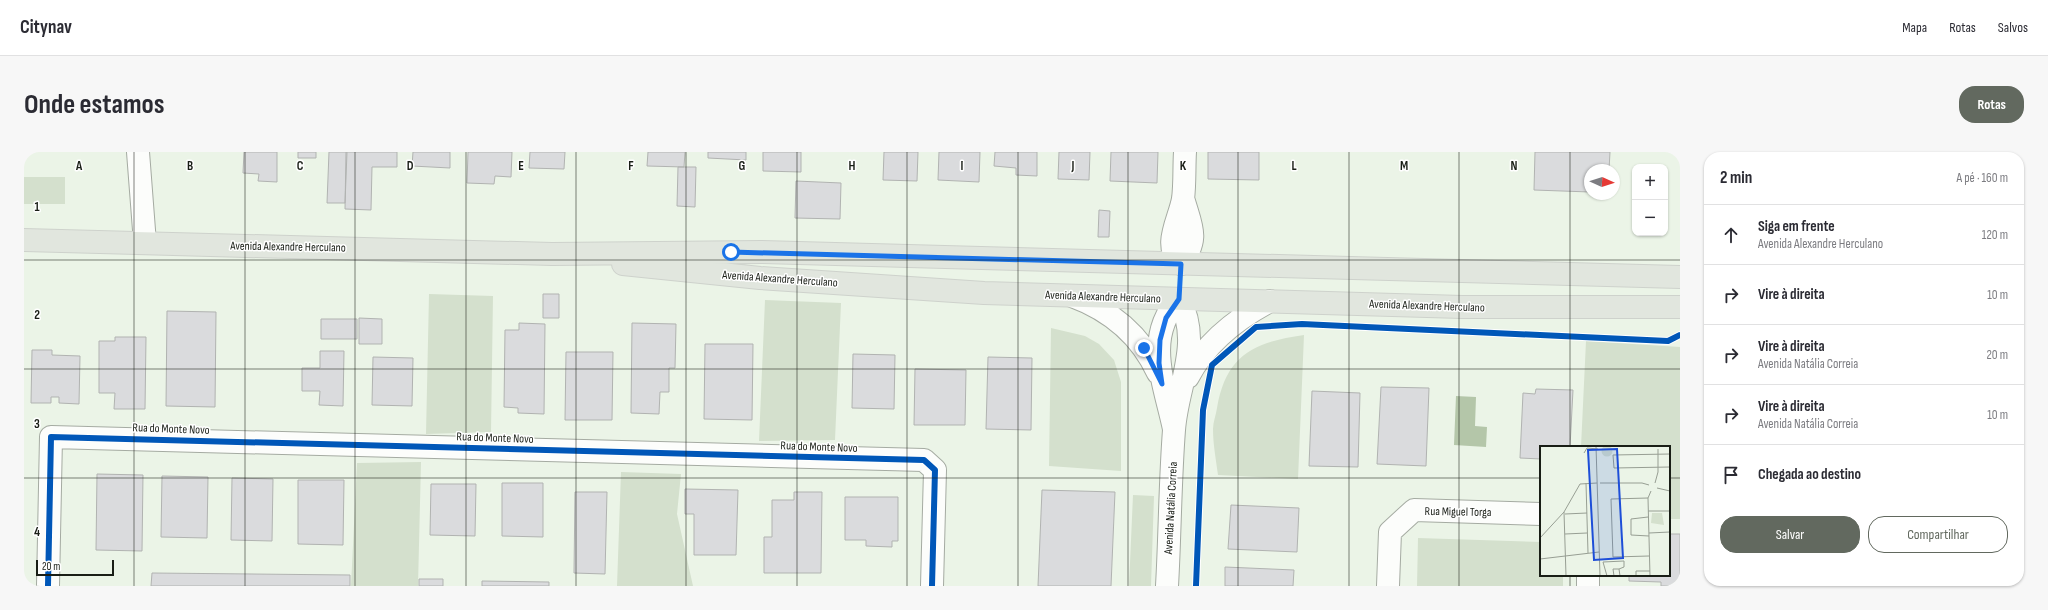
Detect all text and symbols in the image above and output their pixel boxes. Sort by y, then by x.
text: Citynav [20,16,72,39]
text: Mapa [1902,19,1927,36]
text: Rotas [1949,19,1976,36]
text: Salvos [1998,19,2028,36]
button: Rotas [1959,86,2024,123]
text: Onde estamos [24,88,164,121]
text: A [75,158,83,174]
text: B [187,158,193,174]
text: C [297,158,304,174]
text: D [407,158,414,174]
text: E [518,158,524,174]
text: F [628,158,634,174]
text: G [739,158,746,174]
text: H [849,158,856,174]
text: I [961,158,964,174]
text: J [1071,158,1075,174]
text: K [1180,158,1187,174]
text: L [1291,158,1297,174]
text: M [1400,158,1408,174]
text: N [1511,158,1518,174]
north arrow [1584,164,1620,200]
map controls [1632,164,1668,236]
button: + [1632,164,1668,200]
text: 2 min [1720,168,1752,188]
text: A pé · 160 m [1957,170,2008,186]
text: 1 [34,199,40,215]
button: − [1632,200,1668,236]
text: Siga em frente [1758,217,1835,236]
icon: ahead [1720,224,1742,246]
text: 120 m [1982,227,2008,243]
text: Avenida Alexandre Herculano [1758,236,1883,252]
street label: Avenida Alexandre Herculano [229,238,346,256]
route start [722,243,740,261]
street label: Avenida Alexandre Herculano [721,267,838,291]
icon: right [1720,284,1742,306]
text: Vire à direita [1758,285,1825,304]
street label: Avenida Alexandre Herculano [1044,287,1161,307]
text: 10 m [1987,287,2008,303]
street label: Avenida Alexandre Herculano [1368,296,1485,316]
text: 2 [34,307,40,323]
text: Vire à direita [1758,337,1825,356]
route end [1135,339,1153,357]
icon: right [1720,344,1742,366]
text: 20 m [1986,347,2008,363]
text: Avenida Natália Correia [1758,356,1858,372]
text: Vire à direita [1758,397,1825,416]
icon: right [1720,404,1742,426]
text: 10 m [1987,407,2008,423]
text: 3 [34,416,40,432]
text: Avenida Natália Correia [1758,416,1858,432]
street label: Rua do Monte Novo [132,420,210,438]
street label: Rua do Monte Novo [456,429,534,447]
street label: Rua do Monte Novo [780,438,858,456]
inset map [1540,446,1670,576]
street label: Avenida Natália Correia [1161,461,1181,556]
icon: arrive [1720,464,1742,486]
text: Chegada ao destino [1758,465,1861,484]
street label: Rua Miguel Torga [1425,504,1492,520]
button: Salvar [1720,516,1860,553]
button: Compartilhar [1868,516,2008,553]
text: 4 [34,524,40,540]
scale bar [36,558,114,577]
text: 20 m [42,560,60,573]

